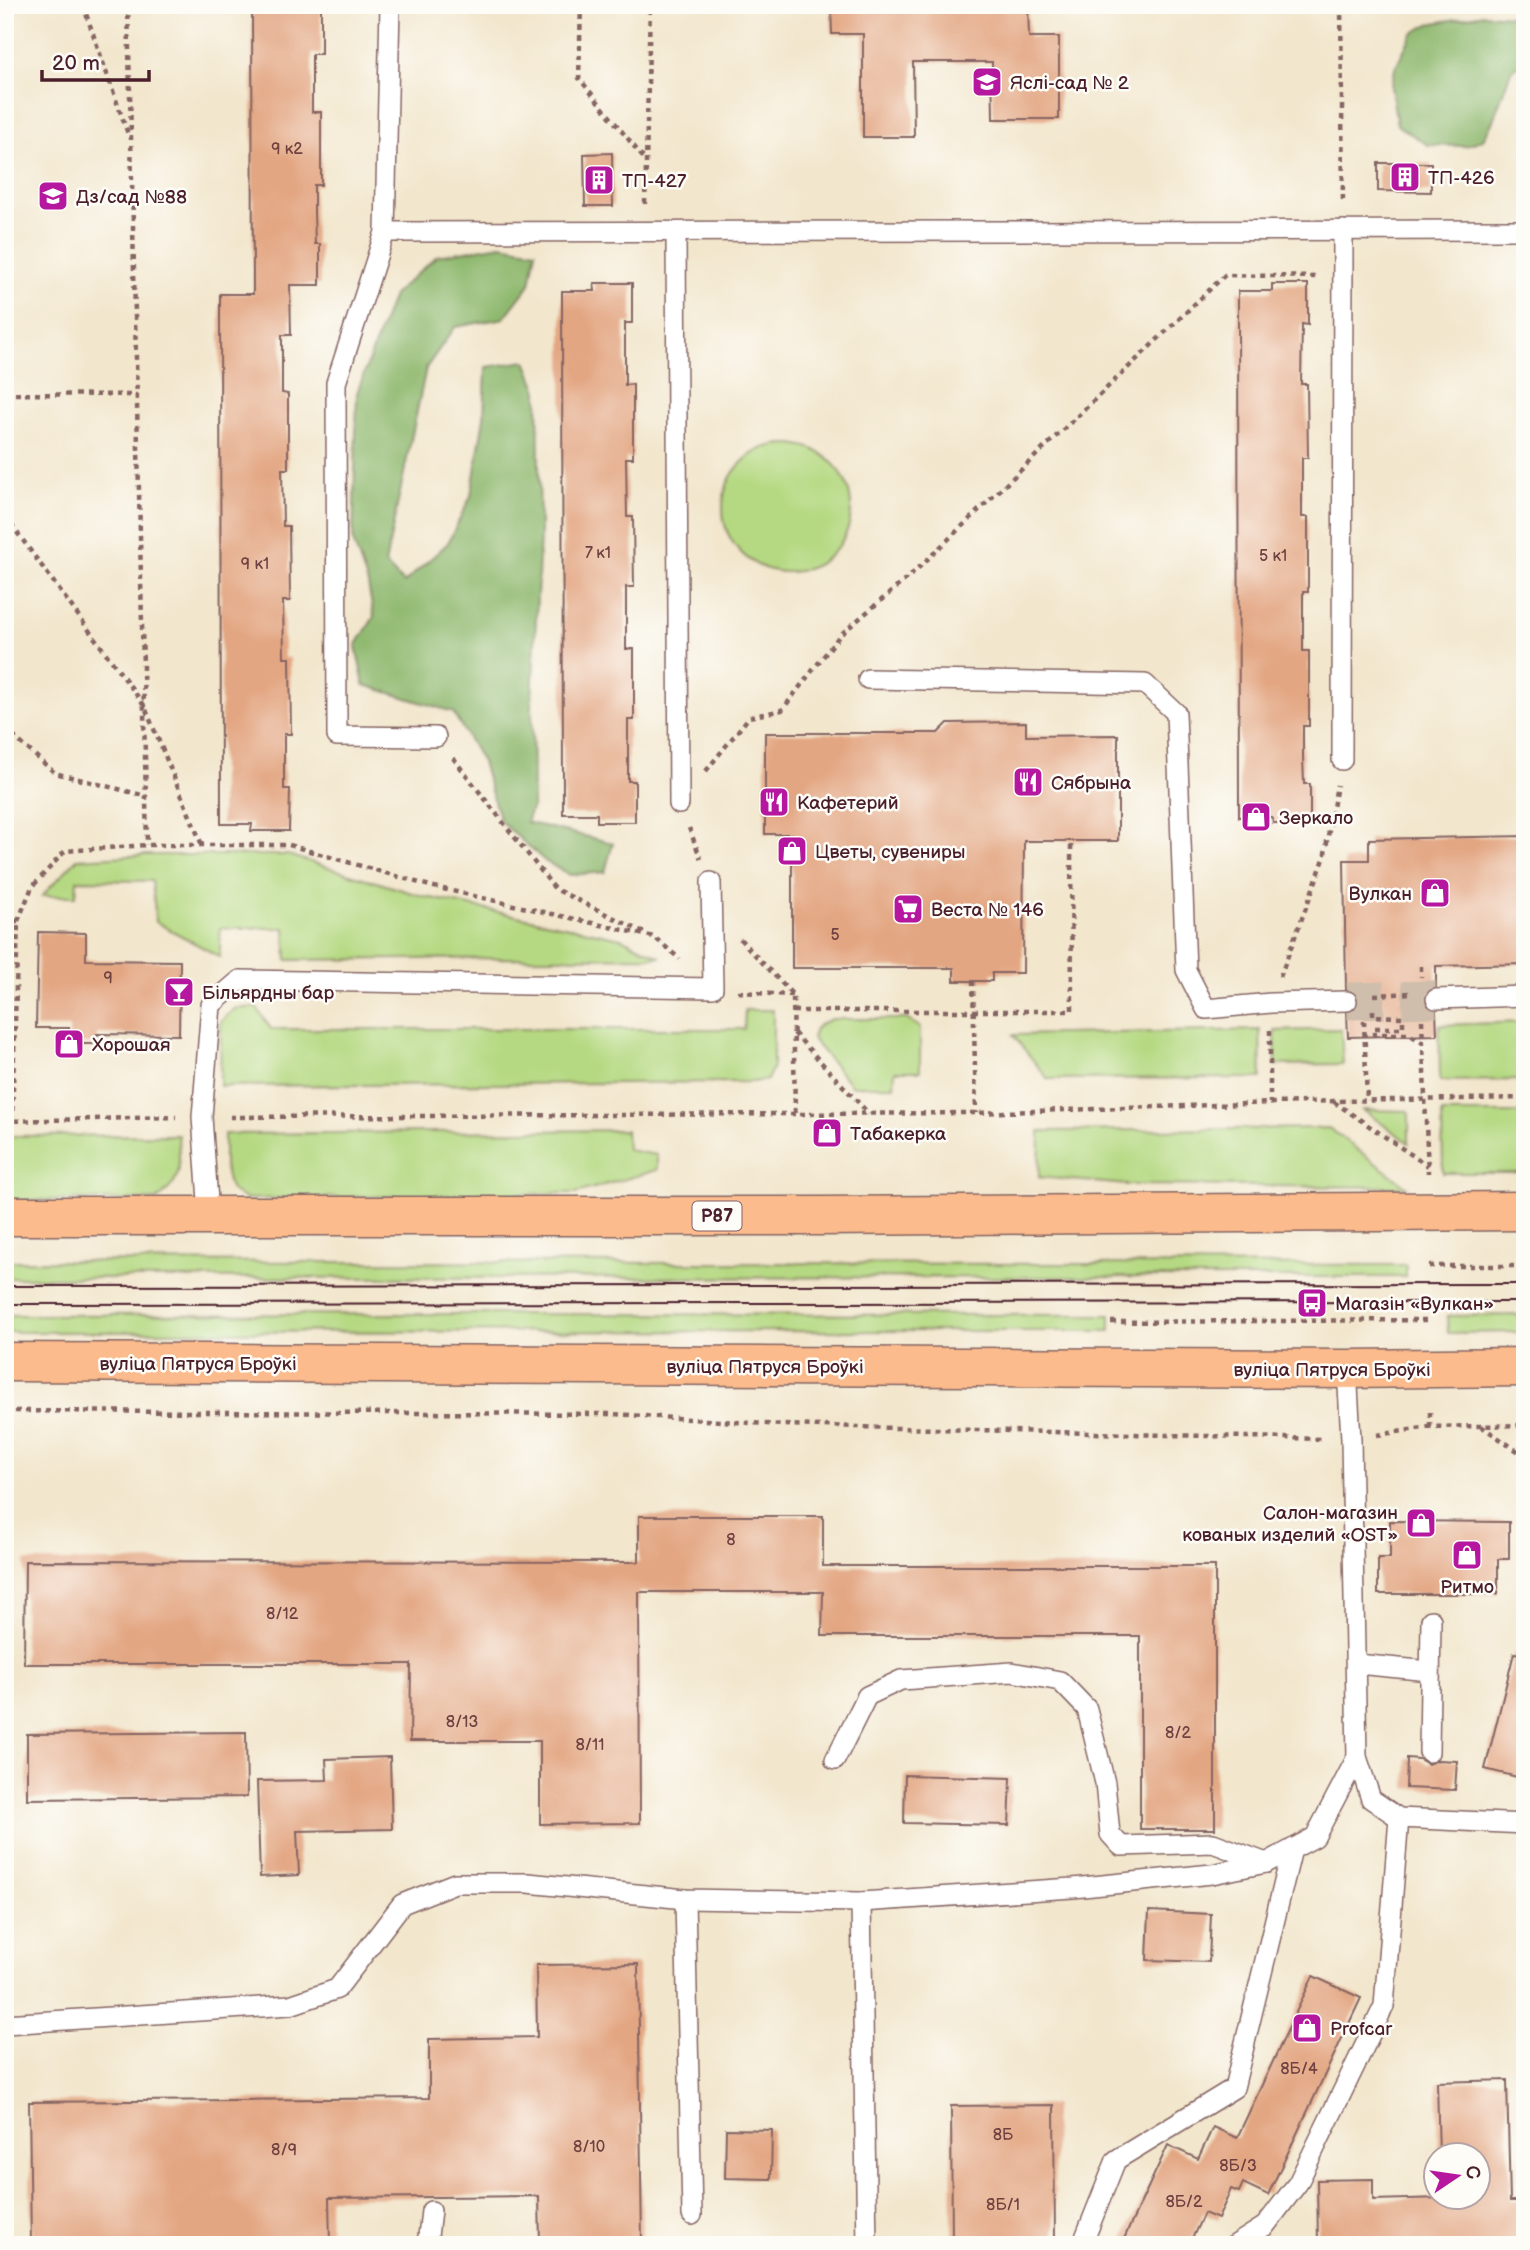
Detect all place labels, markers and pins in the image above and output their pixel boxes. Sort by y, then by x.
school or university icon: Яслі-сад № 2 [970,65,1004,99]
place label: Яслі-сад № 2 [1010,72,1130,95]
building icon: ТП-426 [1388,160,1422,194]
building icon: ТП-427 [582,163,616,197]
place label: ТП-426 [1428,167,1495,190]
place label: ТП-427 [622,170,687,193]
school or university icon: Дз/сад №88 [36,179,70,213]
place label: Дз/сад №88 [76,186,187,209]
restaurant icon: Сябрына [1011,765,1045,799]
place label: Сябрына [1051,772,1131,795]
restaurant icon: Кафетерий [757,785,791,819]
place label: Кафетерий [797,792,899,815]
shop icon: Зеркало [1239,800,1273,834]
place label: Зеркало [1279,807,1353,830]
shop icon: Цветы, сувениры [775,834,809,868]
place label: Цветы, сувениры [815,841,966,864]
shop icon: Вулкан [1418,876,1452,910]
place label: Вулкан [1349,883,1412,906]
supermarket icon: Веста № 146 [891,892,925,926]
place label: Веста № 146 [931,899,1044,922]
bar icon: Більярдны бар [162,975,196,1009]
place label: Більярдны бар [202,982,335,1005]
shop icon: Хорошая [52,1027,86,1061]
place label: Хорошая [92,1034,170,1057]
shop icon: Табакерка [810,1116,844,1150]
place label: Табакерка [850,1123,946,1146]
bus stop icon: Магазін «Вулкан» [1295,1286,1329,1320]
place label: Магазін «Вулкан» [1335,1293,1494,1316]
place label: Салон-магазин кованых изделий «OST» [1182,1502,1398,1547]
shop icon: Салон-магазин кованых изделий «OST» [1404,1506,1438,1540]
shop icon: Ритмо [1450,1538,1484,1572]
place label: Ритмо [1440,1576,1494,1599]
shop icon: Profcar [1290,2011,1324,2045]
place label: Profcar [1330,2018,1393,2041]

